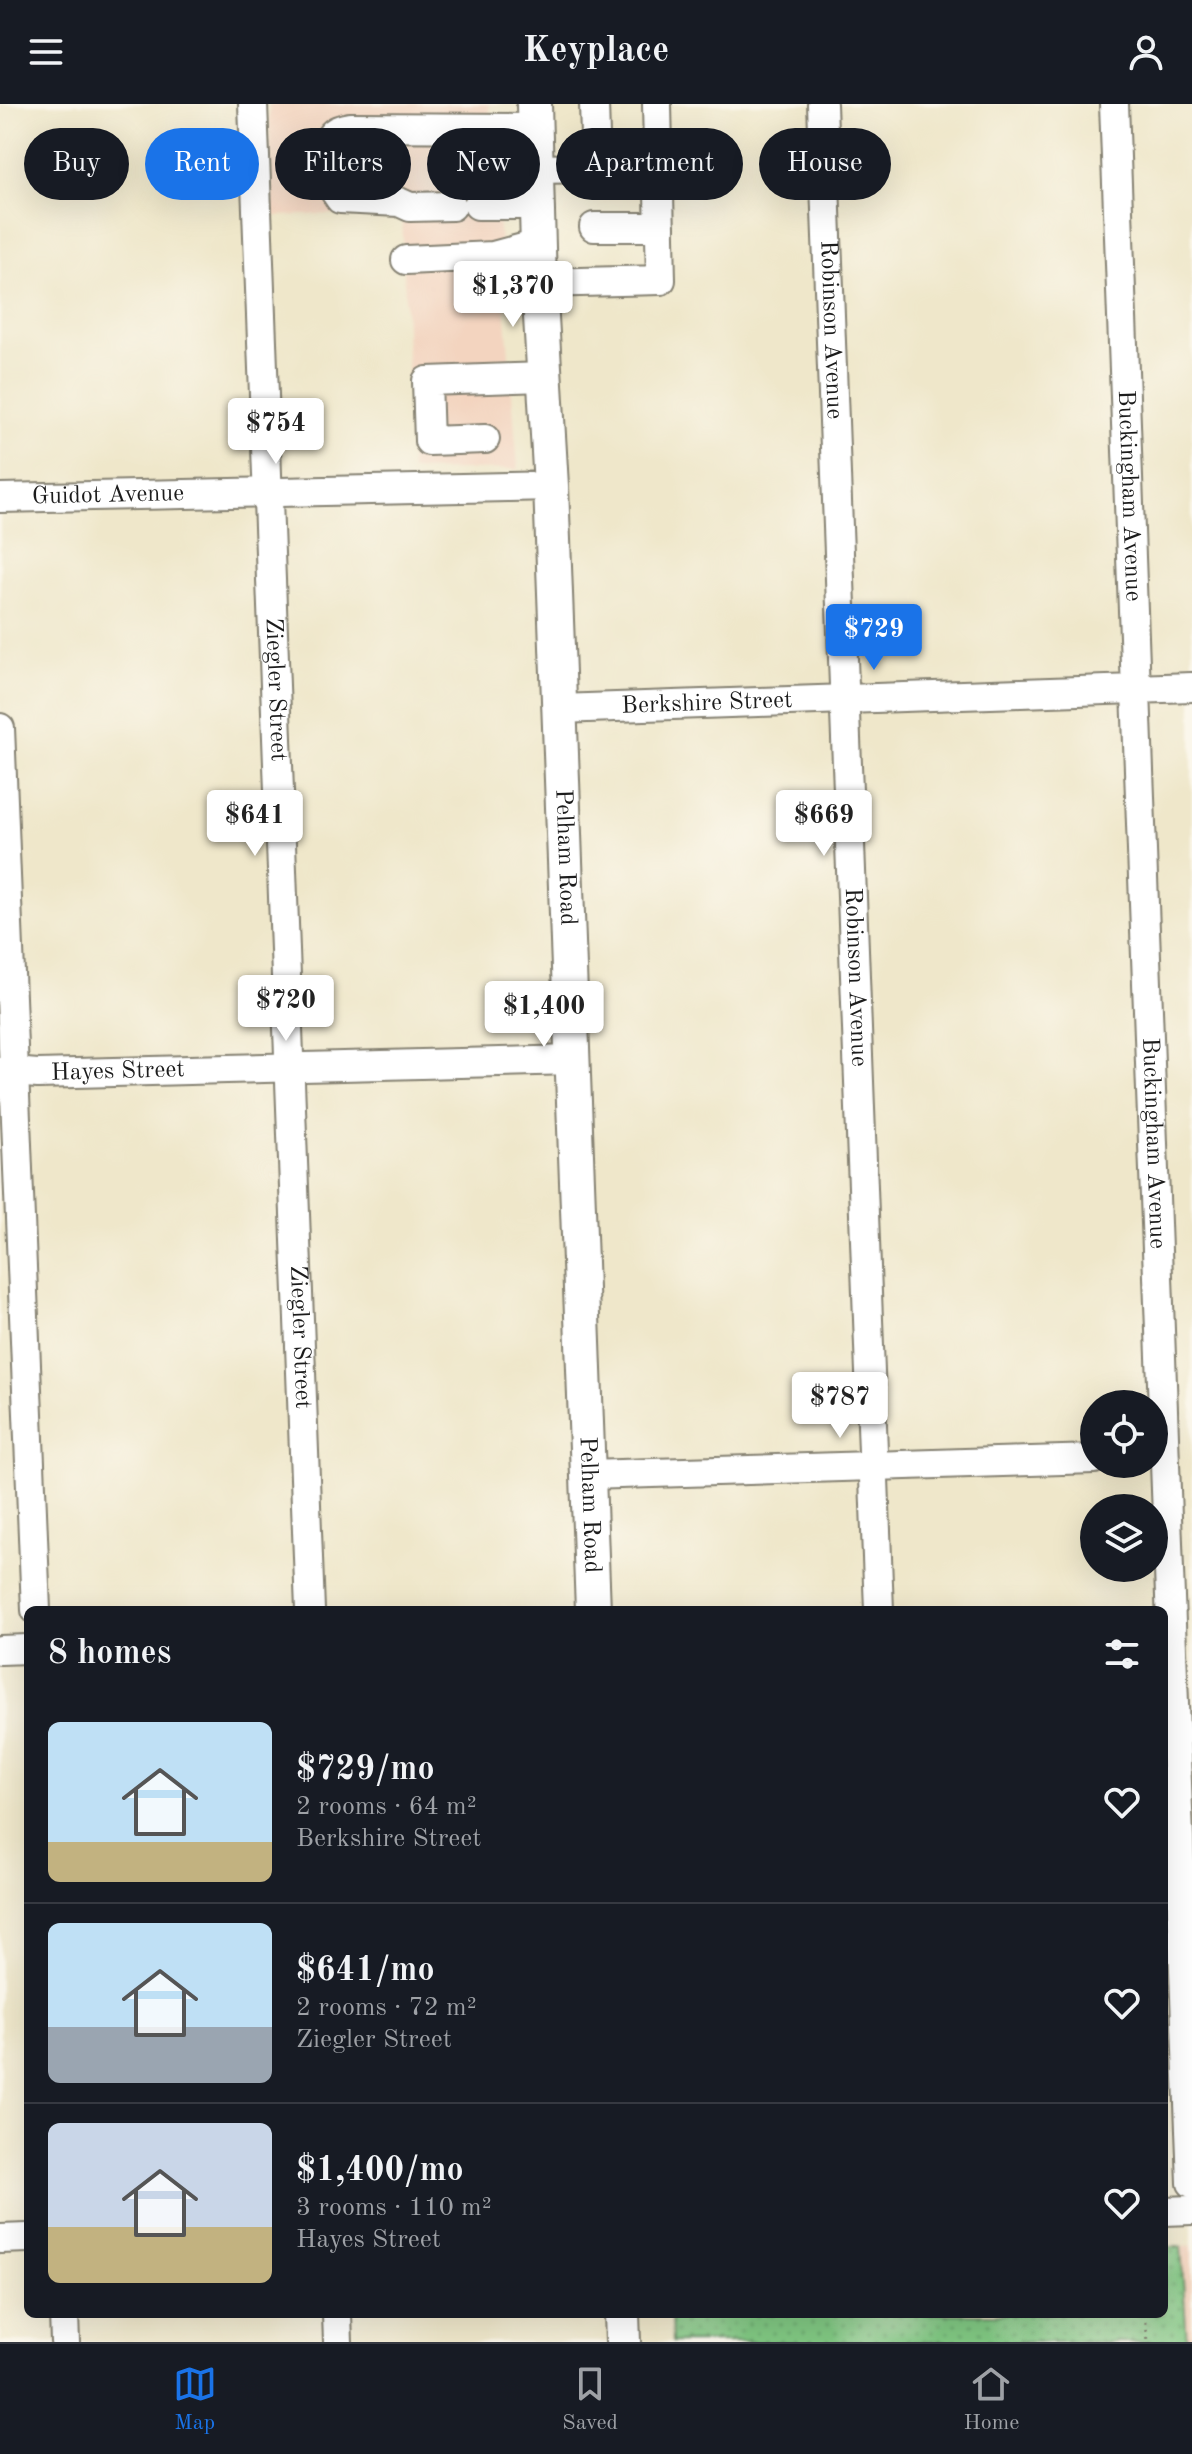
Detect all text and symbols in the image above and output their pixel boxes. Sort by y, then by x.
icon: menu [24,30,68,74]
icon: person [1124,30,1168,74]
text: Keyplace [523,34,669,70]
chip: Buy [24,128,129,200]
chip: Rent [145,128,259,200]
chip: Filters [275,128,411,200]
chip: New [427,128,540,200]
chip: Apartment [556,128,743,200]
chip: House [759,128,891,200]
street label: Robinson Avenue [815,240,846,420]
pin: $1,370 [448,261,578,329]
text: $1,370 [472,274,554,300]
street label: Buckingham Avenue [1113,389,1145,602]
pin: $754 [229,398,323,466]
text: $754 [246,411,306,437]
street label: Guidot Avenue [32,482,184,509]
pin: $729 [827,604,921,672]
street label: Ziegler Street [260,617,290,762]
text: $729 [844,617,904,643]
street label: Berkshire Street [621,689,793,719]
street label: Pelham Road [550,789,579,926]
pin: $641 [208,790,302,858]
pin: $669 [777,790,871,858]
text: $641 [225,803,285,829]
text: $669 [794,803,854,829]
street label: Robinson Avenue [840,887,870,1067]
pin: $720 [239,975,333,1043]
pin: $1,400 [479,981,609,1049]
text: $720 [256,988,316,1014]
text: $1,400 [503,994,585,1020]
street label: Buckingham Avenue [1137,1037,1169,1250]
street label: Hayes Street [51,1058,185,1086]
street label: Ziegler Street [285,1265,314,1409]
pin: $787 [793,1372,887,1440]
text: $787 [810,1385,870,1411]
map controls [1080,1390,1168,1582]
button: locate [1080,1390,1168,1478]
street label: Pelham Road [575,1436,604,1574]
button: layers [1080,1494,1168,1582]
icon: filters [1100,1632,1144,1676]
text: 8 homes [48,1637,171,1671]
text: $729/mo [296,1753,435,1787]
icon: home [112,1754,208,1850]
icon: heart [1100,1780,1144,1824]
text: 2 rooms · 64 m² [296,1794,477,1820]
text: Berkshire Street [296,1826,481,1852]
text: $641/mo [296,1954,435,1988]
icon: home [112,1955,208,2051]
icon: heart [1100,1981,1144,2025]
text: 2 rooms · 72 m² [296,1995,477,2021]
text: Ziegler Street [296,2027,452,2053]
text: $1,400/mo [296,2154,464,2188]
icon: home [112,2155,208,2251]
icon: heart [1100,2181,1144,2225]
text: 3 rooms · 110 m² [296,2195,492,2221]
text: Hayes Street [296,2227,441,2253]
tab: Map [173,2362,217,2437]
tab: Saved [562,2362,618,2437]
tab: Home [963,2362,1019,2437]

